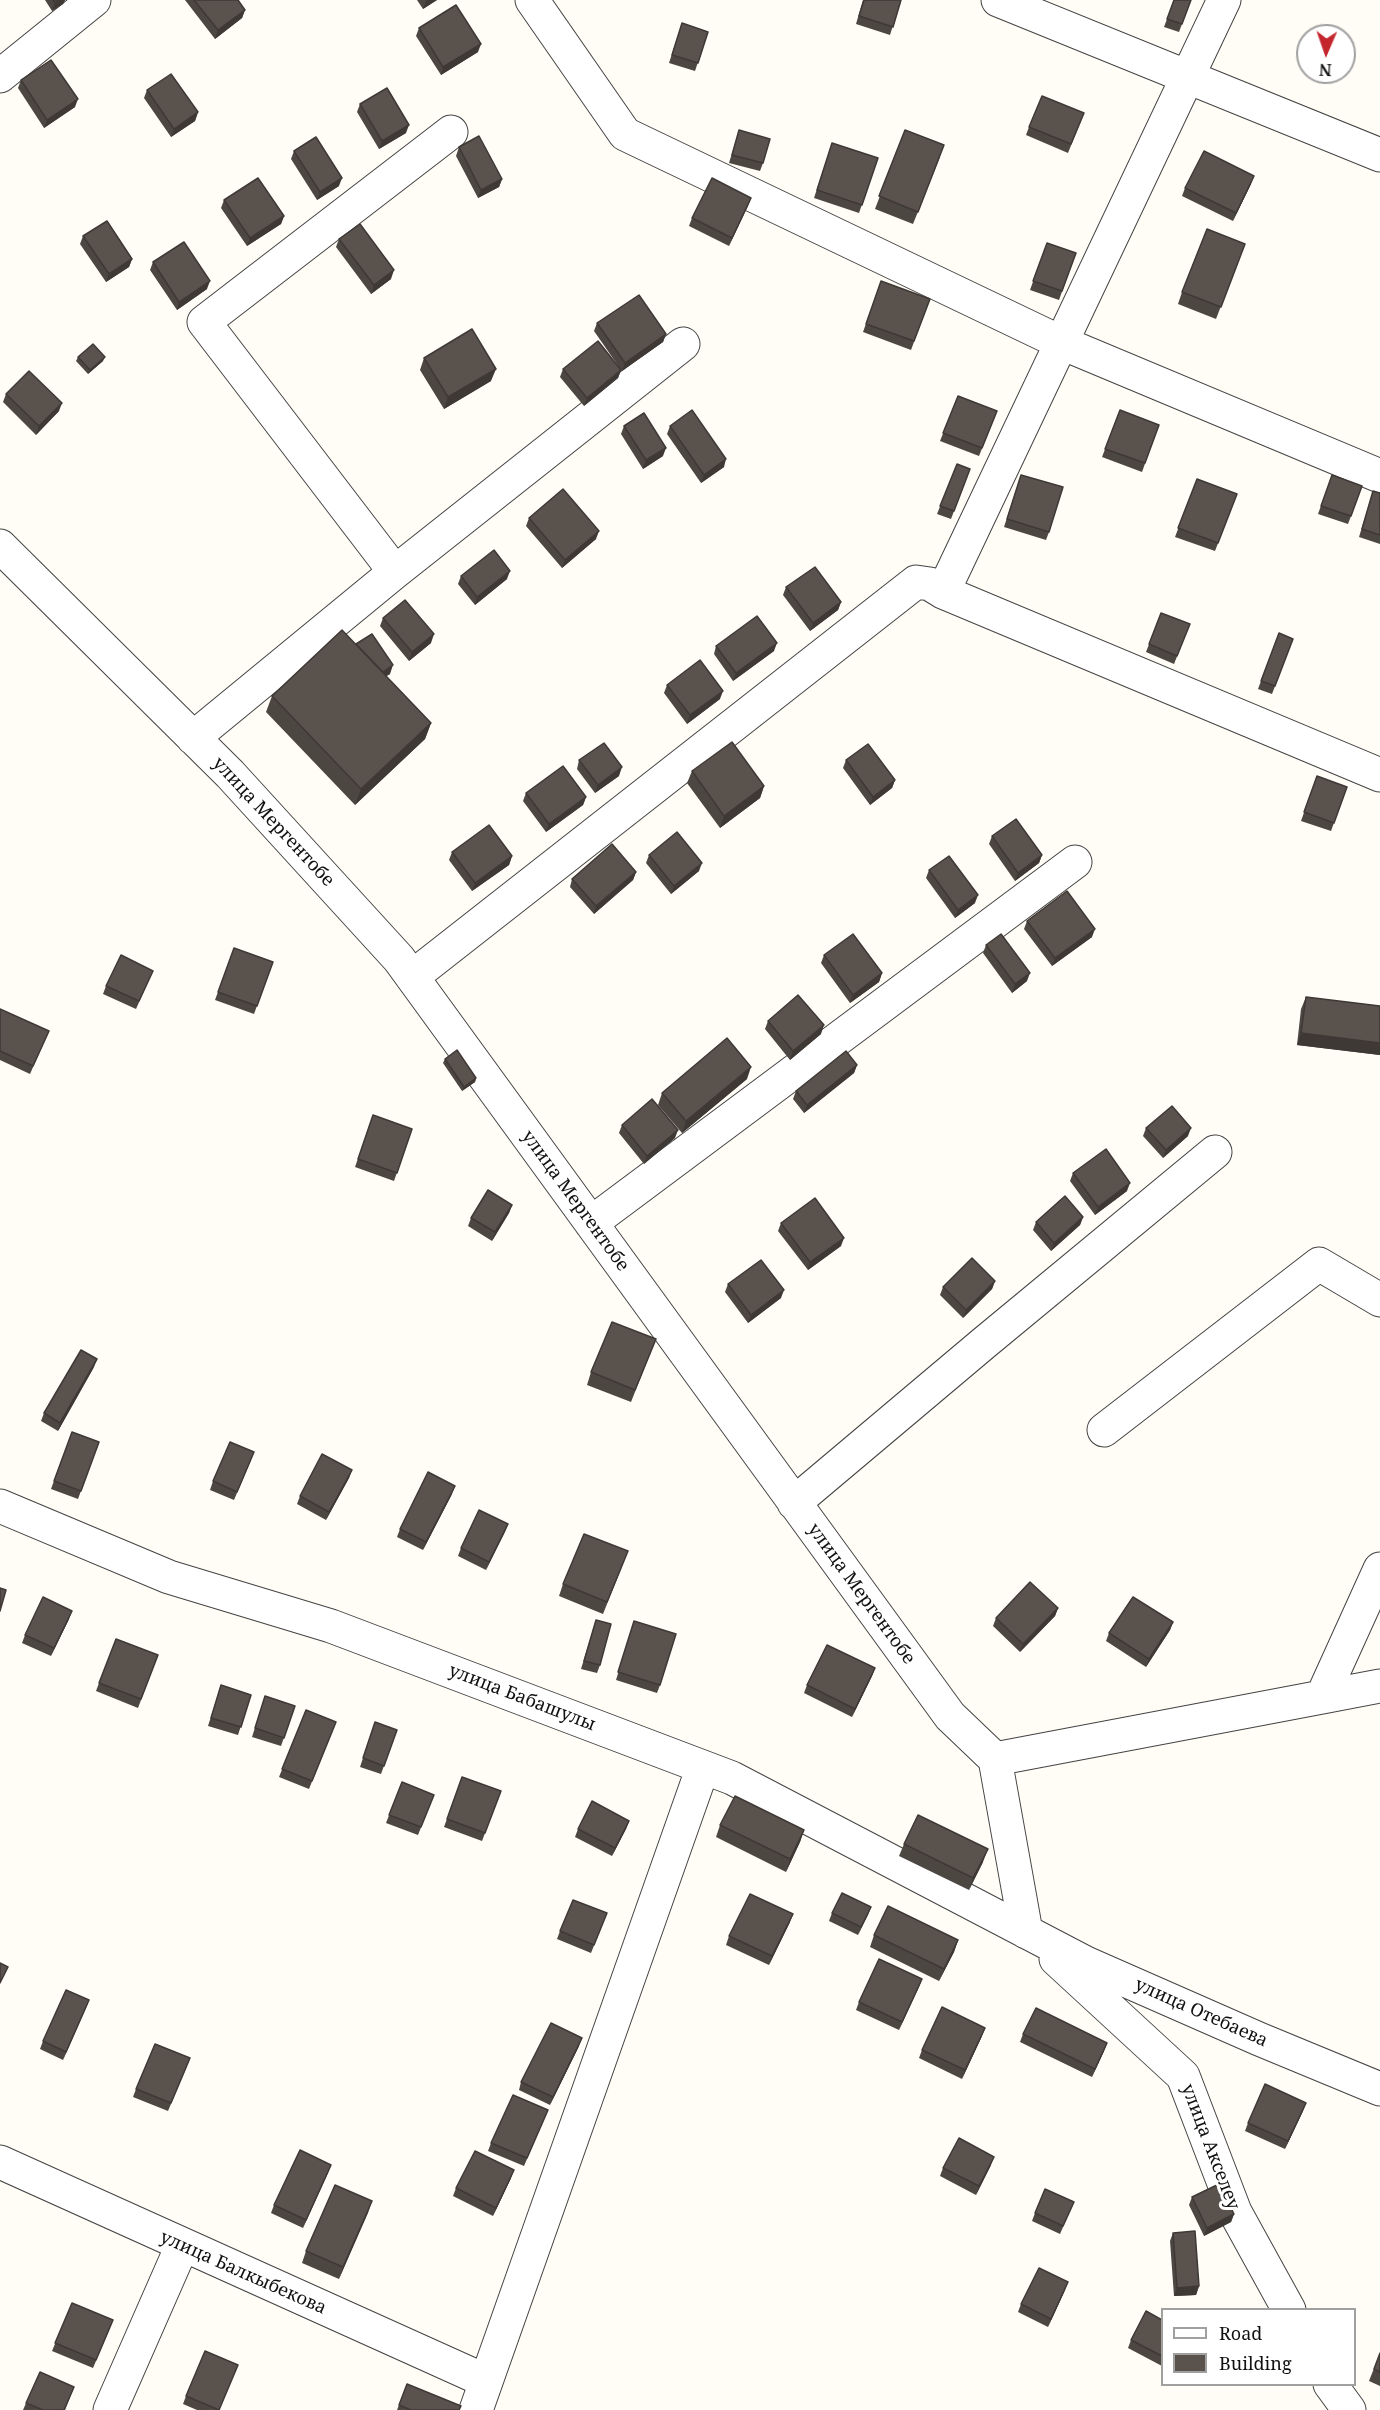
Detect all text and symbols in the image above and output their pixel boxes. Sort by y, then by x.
north arrow [1296,24,1356,84]
text: N [1319,59,1332,81]
street label: улица Мергентобе [208,753,338,891]
street label: улица Мергентобе [517,1126,633,1276]
street label: улица Мергентобе [803,1519,919,1669]
street label: улица Бабашулы [445,1660,599,1736]
street label: улица Отебаева [1131,1974,1271,2052]
street label: улица Акселеу [1176,2081,1244,2213]
street label: улица Балкыбекова [157,2227,329,2319]
legend [1161,2308,1356,2386]
text: Road [1219,2321,1262,2345]
text: Building [1219,2351,1292,2375]

